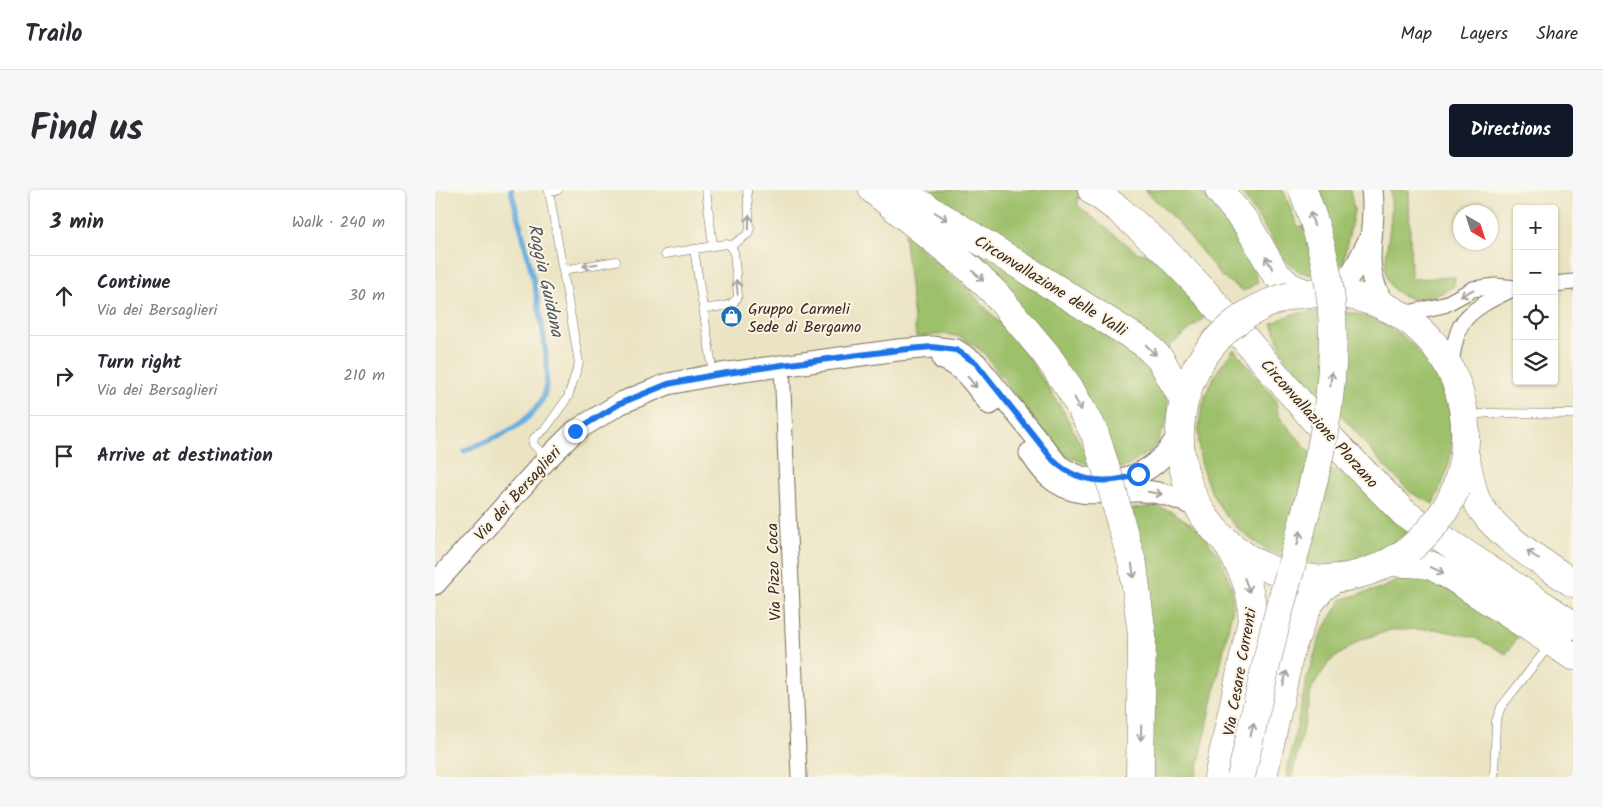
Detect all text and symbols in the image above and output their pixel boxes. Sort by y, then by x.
text: Trailo [25,15,83,54]
text: Map [1401,20,1432,49]
text: Layers [1460,20,1508,49]
text: Share [1536,20,1578,49]
text: Find us [30,102,143,158]
button: Directions [1449,104,1573,157]
north arrow [1453,205,1498,250]
map controls [1513,205,1558,385]
button: + [1513,205,1558,250]
text: 3 min [50,206,104,239]
text: Walk · 240 m [292,210,385,235]
one-way arrow [933,211,947,221]
one-way arrow [1307,211,1316,227]
one-way arrow [744,215,754,231]
water label: Roggia Guidana [518,221,571,341]
street label: Circonvallazione delle Valli [969,229,1132,344]
button: − [1513,250,1558,295]
one-way arrow [1264,256,1274,270]
one-way arrow [582,261,598,271]
text: Continue [97,268,170,298]
one-way arrow [972,270,984,282]
one-way arrow [733,279,742,295]
icon: ahead [50,282,78,310]
text: 30 m [349,283,385,308]
one-way arrow [1460,288,1475,298]
button: locate [1513,295,1558,340]
place label: Gruppo Carmeli Sede di Bergamo [748,297,861,340]
text: Via dei Bersaglieri [97,298,217,323]
shop icon: Gruppo Carmeli Sede di Bergamo [720,305,744,329]
button: layers [1513,340,1558,385]
one-way arrow [1145,344,1157,357]
text: Turn right [97,348,182,378]
street label: Circonvallazione Plorzano [1254,354,1384,494]
icon: right [50,362,78,390]
text: 210 m [344,363,385,388]
one-way arrow [1326,371,1336,387]
one-way arrow [967,375,978,388]
text: Via dei Bersaglieri [97,378,217,403]
one-way arrow [1073,396,1083,411]
route end [564,420,587,443]
street label: Via dei Bersaglieri [469,440,568,547]
text: Arrive at destination [97,441,273,471]
icon: arrive [50,442,78,470]
route start [1127,463,1150,486]
one-way arrow [1146,488,1162,498]
street label: Via Pizzo Coca [760,523,789,621]
one-way arrow [1294,530,1304,546]
one-way arrow [1527,550,1540,561]
one-way arrow [1129,563,1139,579]
one-way arrow [1429,565,1444,575]
one-way arrow [1243,577,1252,592]
street label: Via Cesare Correnti [1217,605,1264,738]
one-way arrow [1281,671,1290,687]
one-way arrow [1248,722,1257,738]
one-way arrow [1136,724,1146,741]

